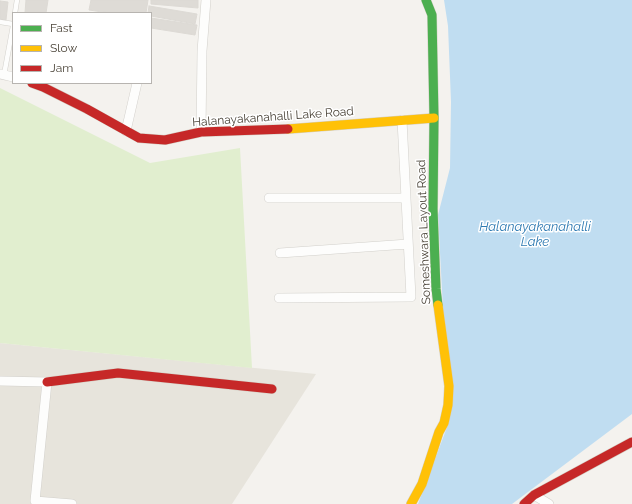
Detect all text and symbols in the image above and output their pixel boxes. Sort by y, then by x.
legend [12,12,152,84]
text: Fast [50,21,73,35]
text: Slow [50,41,77,55]
text: Jam [50,61,73,75]
street label: Halanayakanahalli Lake Road [192,104,354,130]
street label: Someshwara Layout Road [414,159,434,305]
water label: Halanayakanahalli Lake [479,219,591,250]

